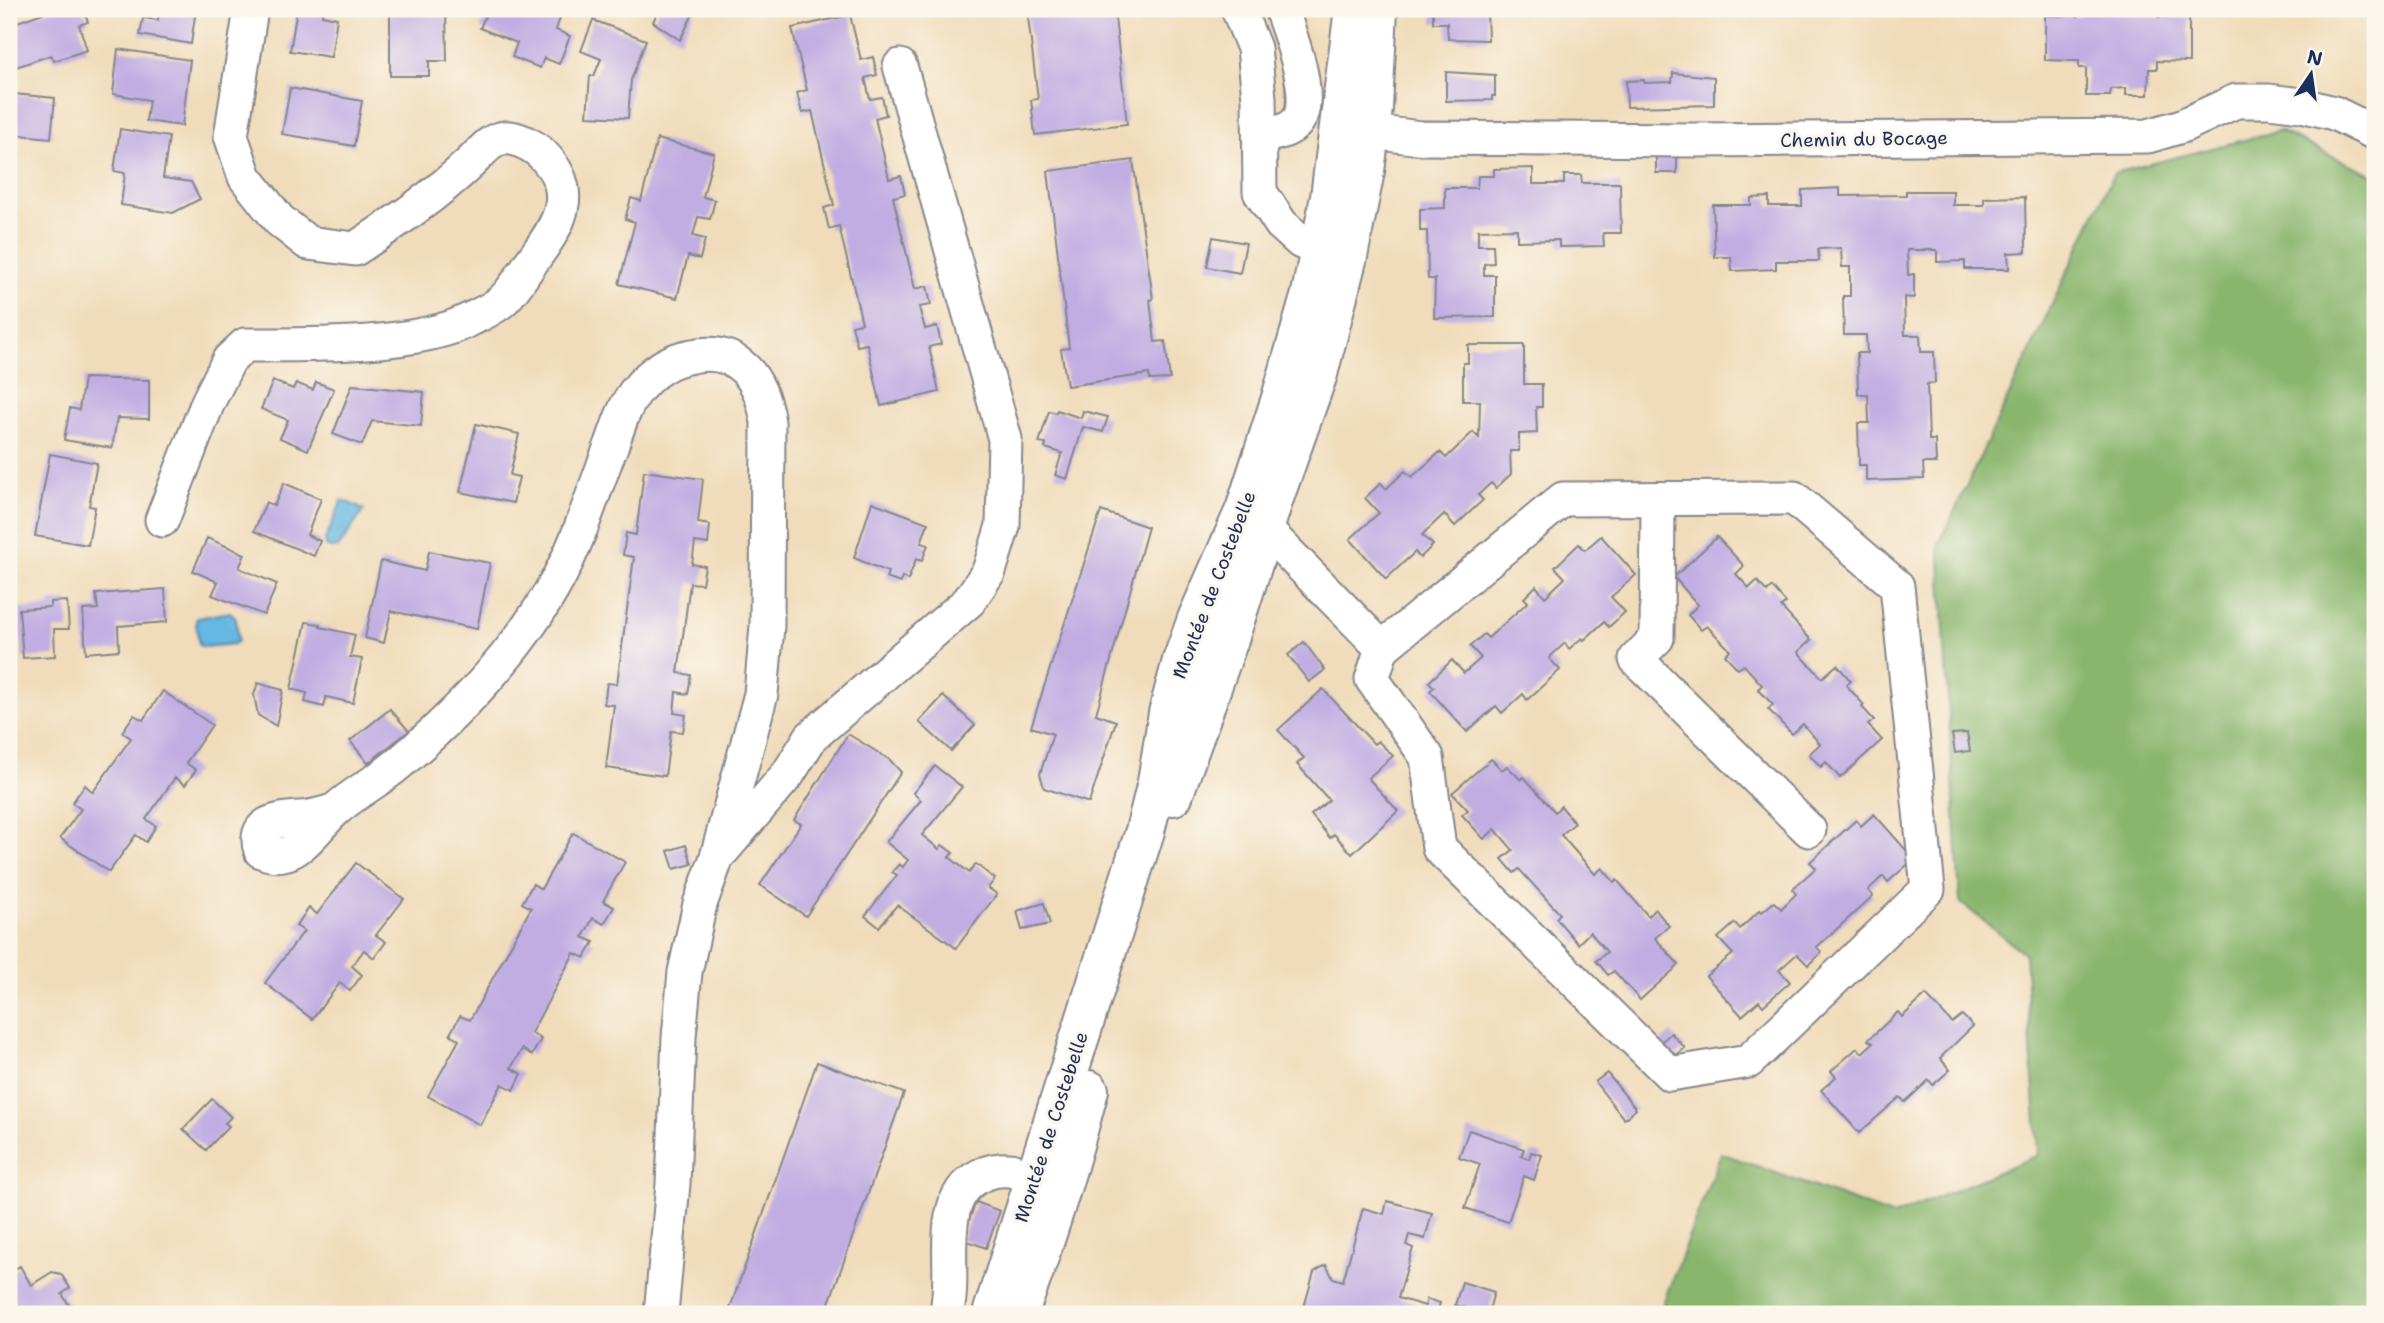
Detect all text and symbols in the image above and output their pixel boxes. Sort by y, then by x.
north arrow [2276,38,2346,108]
text: N [2305,44,2325,72]
street label: Chemin du Bocage [1780,125,1948,153]
street label: Montée de Costebelle [1167,487,1261,683]
street label: Montée de Costebelle [1008,1028,1094,1226]

